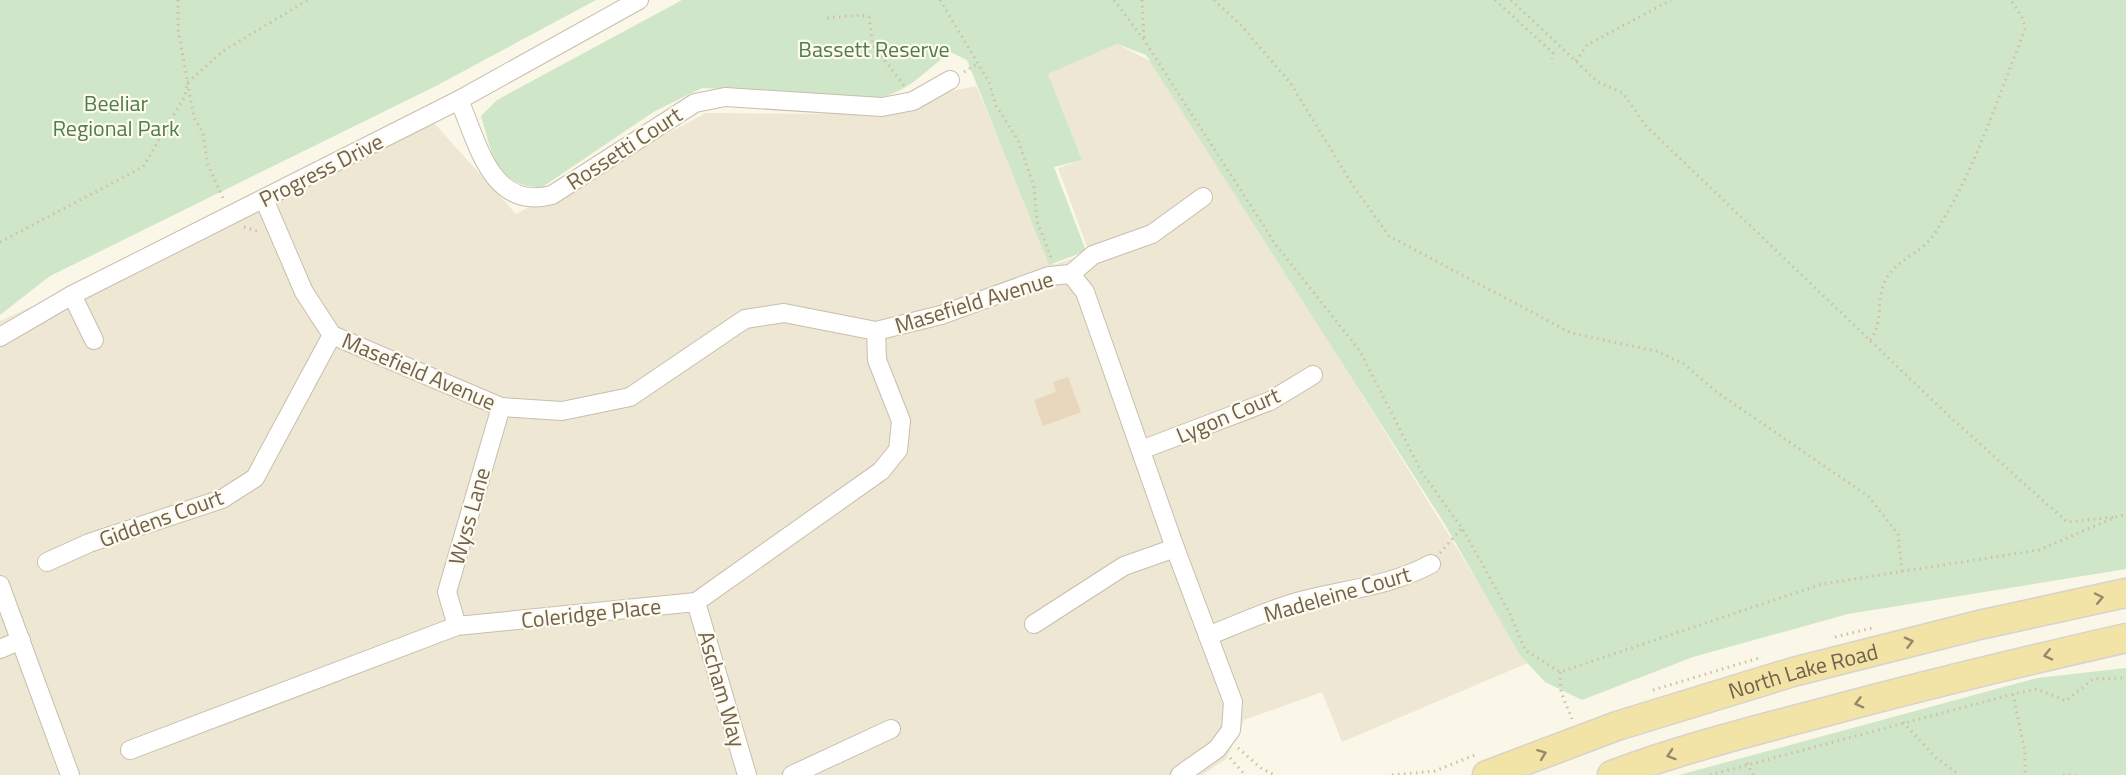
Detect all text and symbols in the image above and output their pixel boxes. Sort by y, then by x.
park label: Bassett Reserve [798,32,950,66]
park label: Beeliar Regional Park [52,86,180,145]
street label: Rossetti Court [559,98,689,198]
street label: Progress Drive [253,124,389,216]
street label: Masefield Avenue [890,262,1058,342]
street label: Masefield Avenue [337,323,501,419]
street label: Lygon Court [1171,378,1285,452]
street label: Wyss Lane [439,463,499,569]
street label: Giddens Court [94,480,228,556]
street label: Madeleine Court [1260,557,1415,631]
street label: Coleridge Place [519,589,663,637]
one-way arrow [2094,592,2104,605]
street label: Ascham Way [689,627,755,752]
street label: North Lake Road [1724,634,1881,708]
one-way arrow [1904,637,1914,650]
one-way arrow [2044,648,2054,661]
one-way arrow [1854,695,1864,708]
one-way arrow [1666,747,1677,760]
one-way arrow [1536,749,1547,762]

